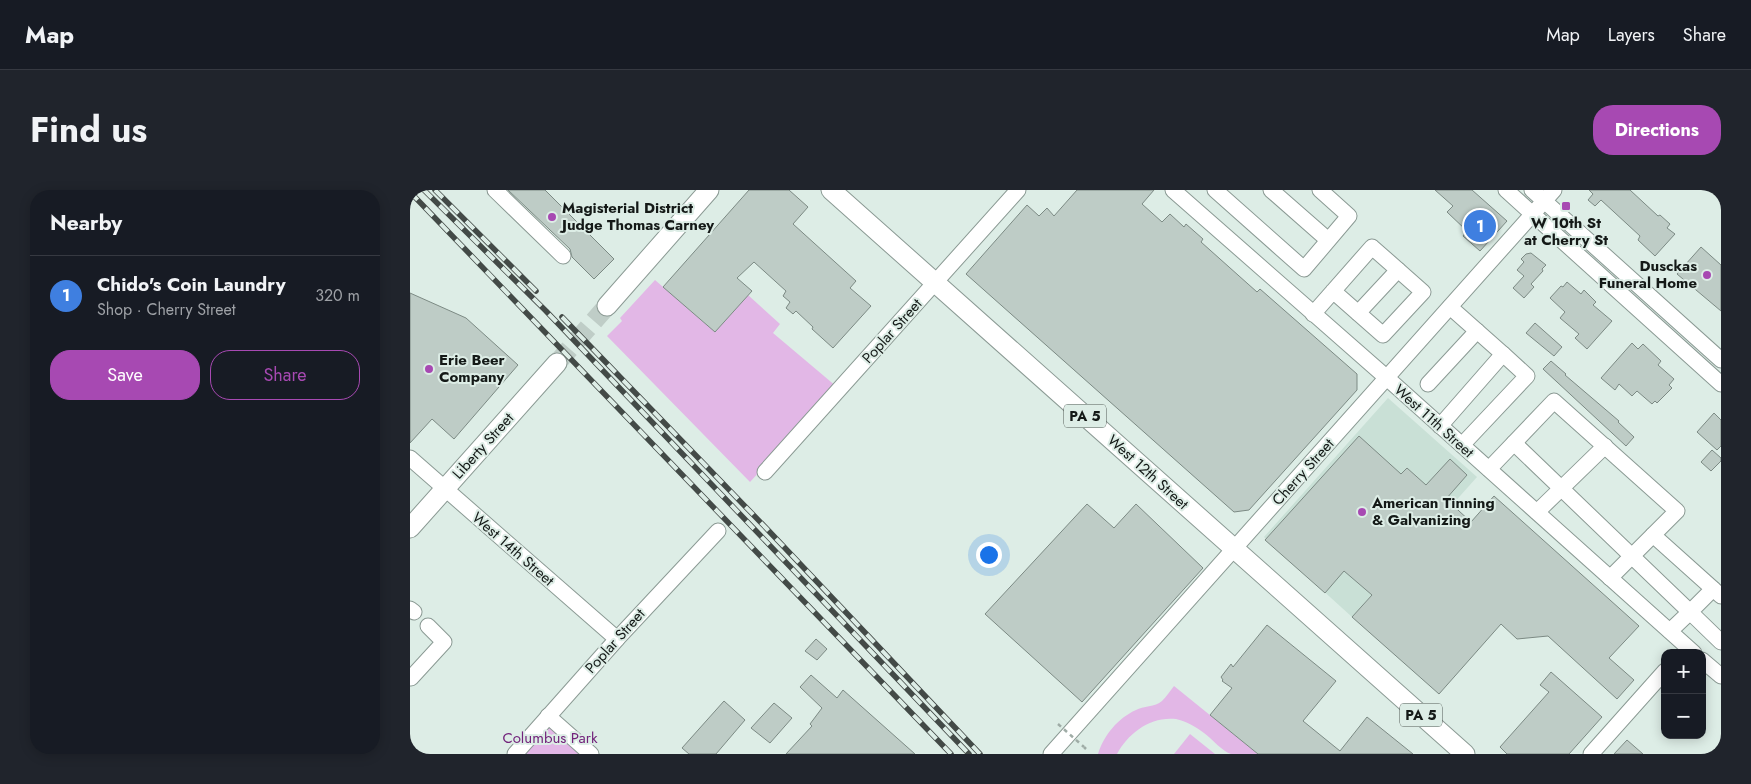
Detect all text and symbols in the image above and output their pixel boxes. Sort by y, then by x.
text: Map [25,17,74,52]
text: Map [1546,22,1580,48]
text: Layers [1608,22,1655,48]
text: Share [1683,22,1726,48]
text: Find us [30,105,147,155]
button: Directions [1593,105,1721,155]
place label: Magisterial District Judge Thomas Carney [559,197,714,236]
marker: W 10th St at Cherry St [1560,200,1572,212]
pin: 1 [1464,207,1496,245]
text: Nearby [50,208,122,238]
marker: Magisterial District Judge Thomas Carney [546,211,558,223]
place label: W 10th St at Cherry St [1524,212,1608,251]
place label: Dusckas Funeral Home [1599,255,1697,294]
marker: Dusckas Funeral Home [1701,269,1713,281]
text: Chido's Coin Laundry [97,271,286,298]
text: 1 [62,284,70,307]
text: 320 m [315,284,360,307]
street label: Poplar Street [857,293,927,368]
text: Shop · Cherry Street [97,298,236,321]
place label: Erie Beer Company [439,349,506,388]
button: Save [50,350,200,400]
button: Share [210,350,360,400]
marker: Erie Beer Company [423,363,435,375]
street label: West 11th Street [1389,379,1479,463]
road number: PA 5 [1064,405,1106,428]
street label: Liberty Street [447,408,519,484]
street label: West 12th Street [1103,430,1194,515]
street label: Cherry Street [1267,433,1339,510]
place label: American Tinning & Galvanizing [1371,492,1495,531]
marker: American Tinning & Galvanizing [1356,506,1368,518]
street label: West 14th Street [467,507,559,591]
your location [976,542,1002,568]
street label: Poplar Street [580,603,650,678]
map controls [1661,649,1706,739]
button: + [1661,649,1706,694]
button: − [1661,694,1706,739]
road number: PA 5 [1400,704,1442,726]
park label: Columbus Park [502,727,598,749]

